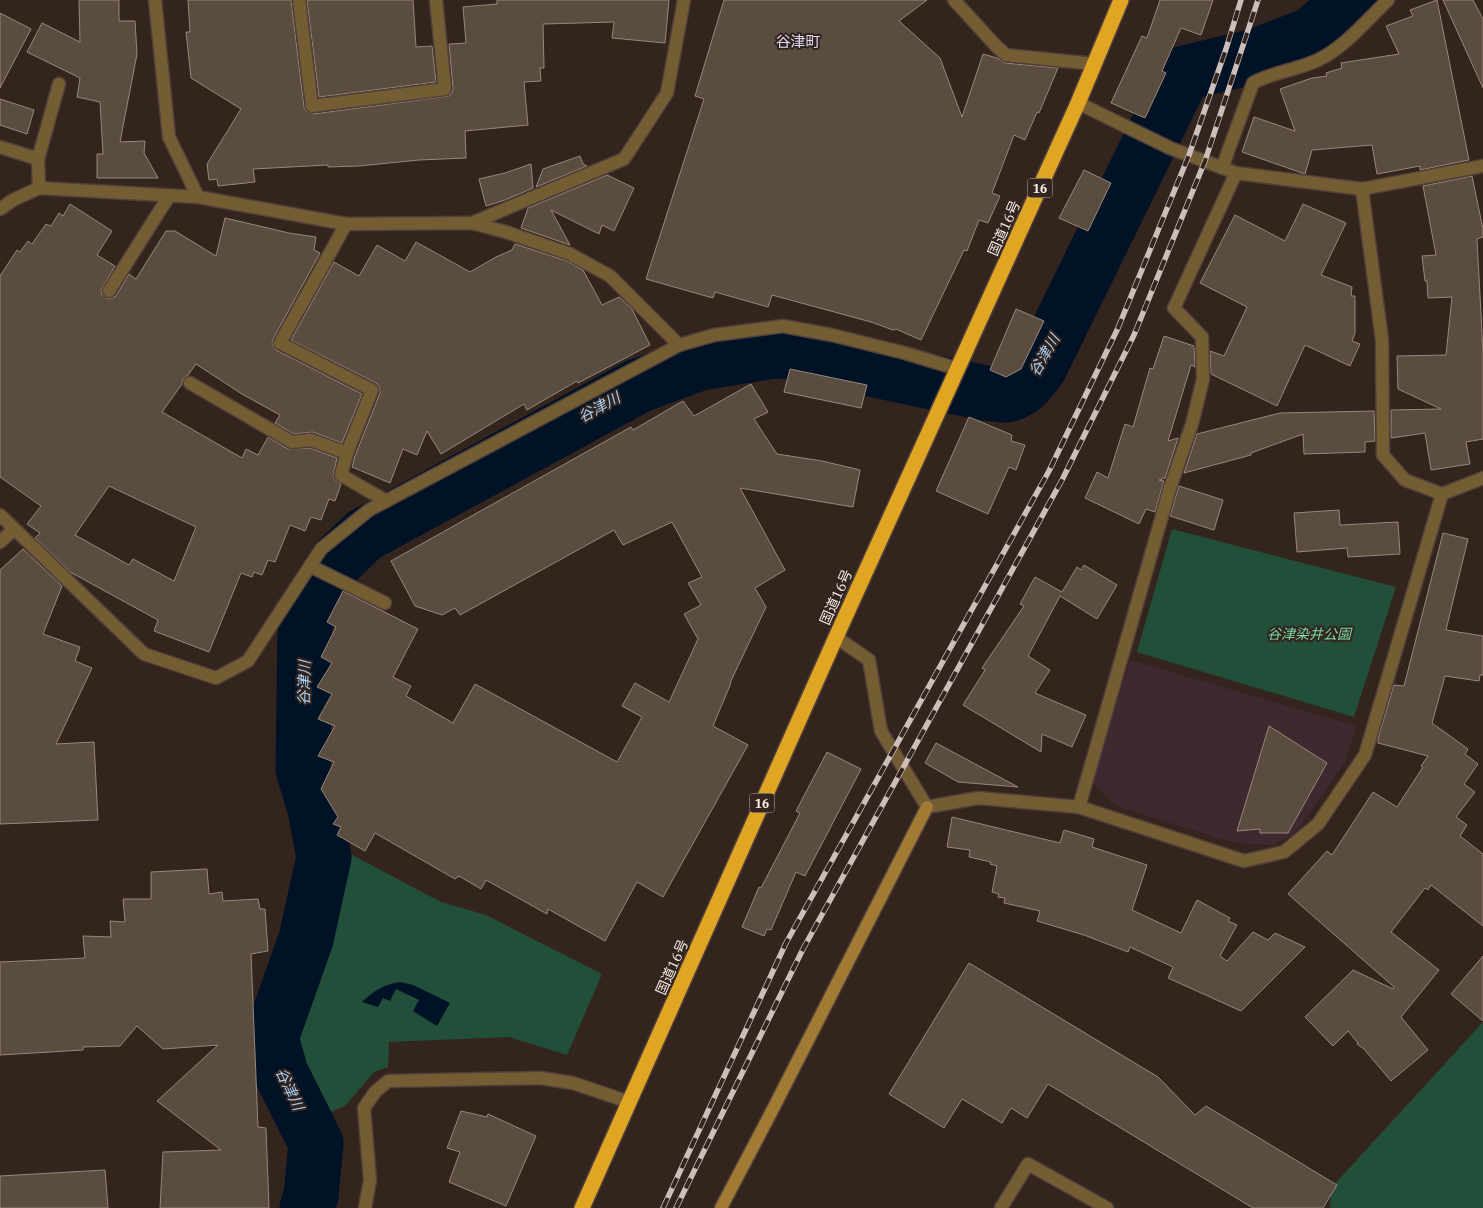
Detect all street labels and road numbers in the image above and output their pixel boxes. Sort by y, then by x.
road number: 16 [1028,178,1052,198]
street label: 国道16号 [984,197,1024,259]
street label: 国道16号 [816,566,856,628]
road number: 16 [750,794,774,812]
street label: 国道16号 [652,936,692,998]

